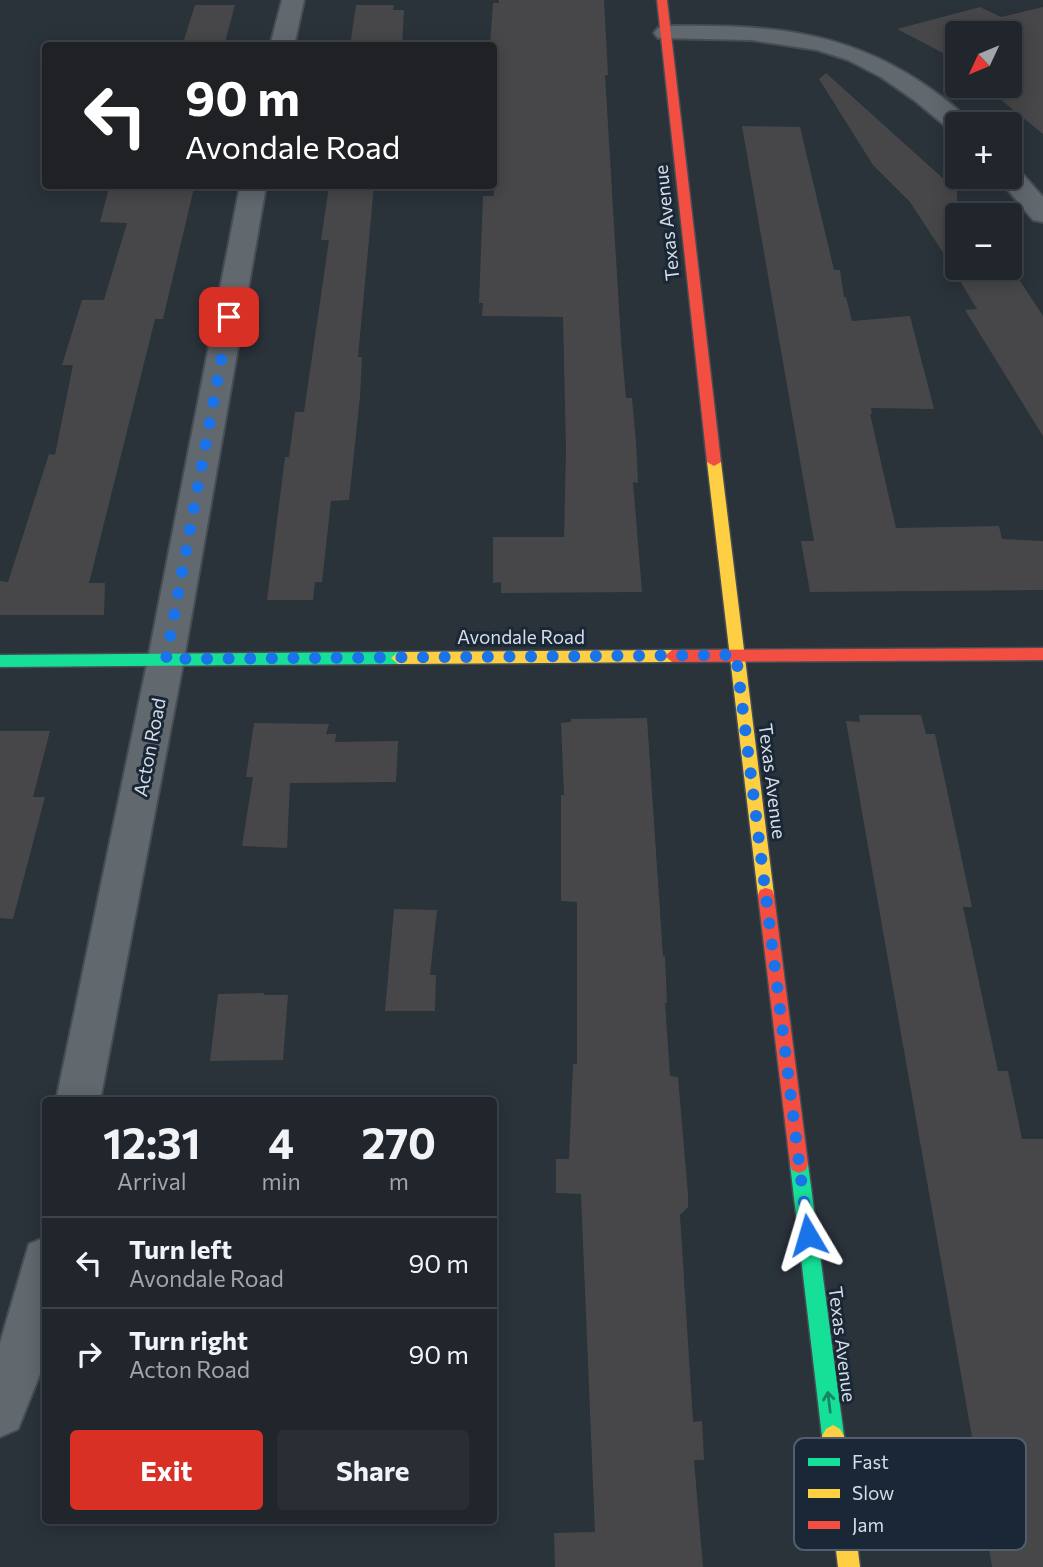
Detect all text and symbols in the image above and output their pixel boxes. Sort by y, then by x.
north arrow [945,21,1022,98]
map controls [945,21,1022,280]
text: 90 m [185,66,300,126]
icon: left [70,70,161,161]
button: + [945,112,1022,189]
text: Avondale Road [185,126,400,166]
street label: Texas Avenue [648,164,684,282]
button: − [945,203,1022,280]
pin [199,287,259,347]
icon: arrive [210,298,248,336]
street label: Avondale Road [457,625,585,648]
street label: Acton Road [128,696,170,798]
street label: Texas Avenue [754,722,792,840]
text: 12:31 [103,1116,200,1168]
text: 4 [268,1116,294,1168]
text: 270 [362,1116,436,1168]
text: Arrival [117,1167,187,1195]
text: min [261,1167,301,1195]
text: m [389,1167,409,1195]
position arrow [771,1198,845,1272]
text: Turn left [129,1233,232,1264]
icon: left [70,1244,108,1282]
text: 90 m [409,1247,469,1278]
text: Avondale Road [129,1264,284,1292]
street label: Texas Avenue [824,1285,862,1403]
text: Turn right [129,1324,248,1355]
icon: right [70,1335,108,1373]
text: 90 m [409,1338,469,1369]
text: Acton Road [129,1355,250,1383]
one-way arrow [822,1391,835,1414]
button: Exit [70,1430,263,1510]
button: Share [277,1430,469,1510]
legend [794,1438,1026,1550]
text: Fast [852,1450,889,1473]
text: Slow [852,1481,894,1504]
text: Jam [852,1513,884,1536]

